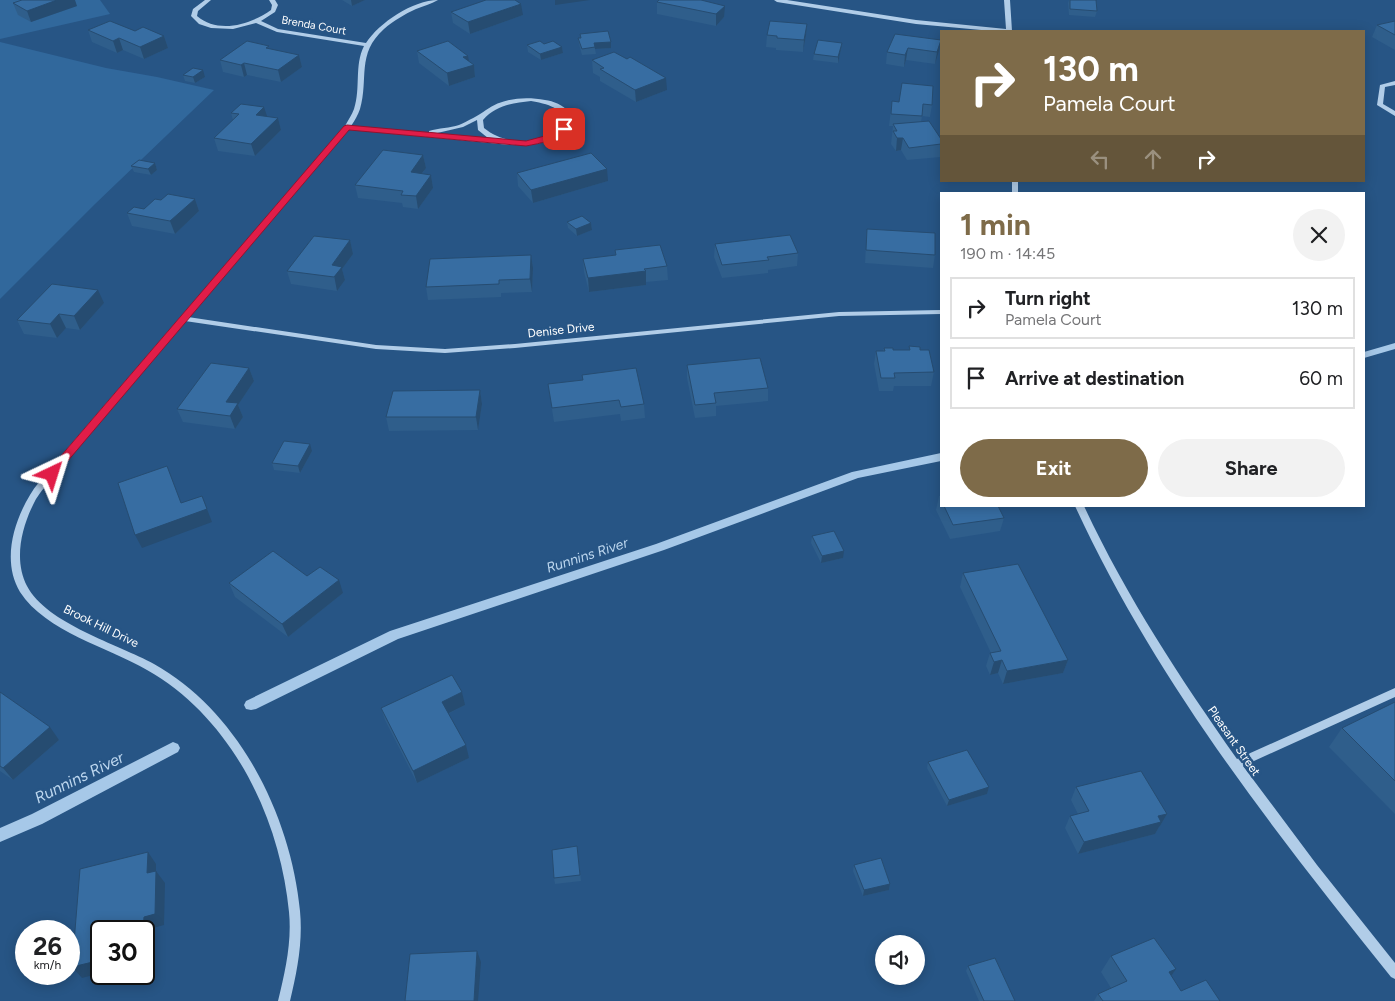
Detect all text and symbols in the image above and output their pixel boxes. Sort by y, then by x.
street label: Brenda Court [280,13,347,38]
text: 130 m [1043,48,1139,90]
icon: right [960,50,1025,115]
text: Pamela Court [1043,90,1176,117]
pin [543,108,585,150]
icon: arrive [550,115,578,143]
icon: left [1086,145,1114,173]
icon: ahead [1139,145,1167,173]
icon: right [1192,145,1220,173]
text: 1 min [960,206,1031,243]
button: close [1293,209,1345,261]
text: 190 m · 14:45 [960,244,1055,263]
text: Turn right [1005,287,1091,310]
icon: right [962,294,990,322]
text: 130 m [1292,297,1343,320]
text: Pamela Court [1005,310,1101,329]
street label: Denise Drive [527,319,596,340]
icon: arrive [962,364,990,392]
text: Arrive at destination [1005,367,1184,390]
text: 60 m [1299,367,1343,390]
button: Exit [960,439,1148,497]
button: Share [1158,439,1345,497]
position arrow [25,447,77,499]
water label: Runnins River [544,534,631,577]
street label: Brook Hill Drive [61,602,141,650]
street label: Pleasant Street [1205,703,1263,779]
water label: Runnins River [31,747,127,807]
speed limit sign: 30 [90,920,155,985]
text: 26 [33,931,62,961]
map controls [875,935,925,985]
button: sound [875,935,925,985]
text: km/h [34,958,61,972]

